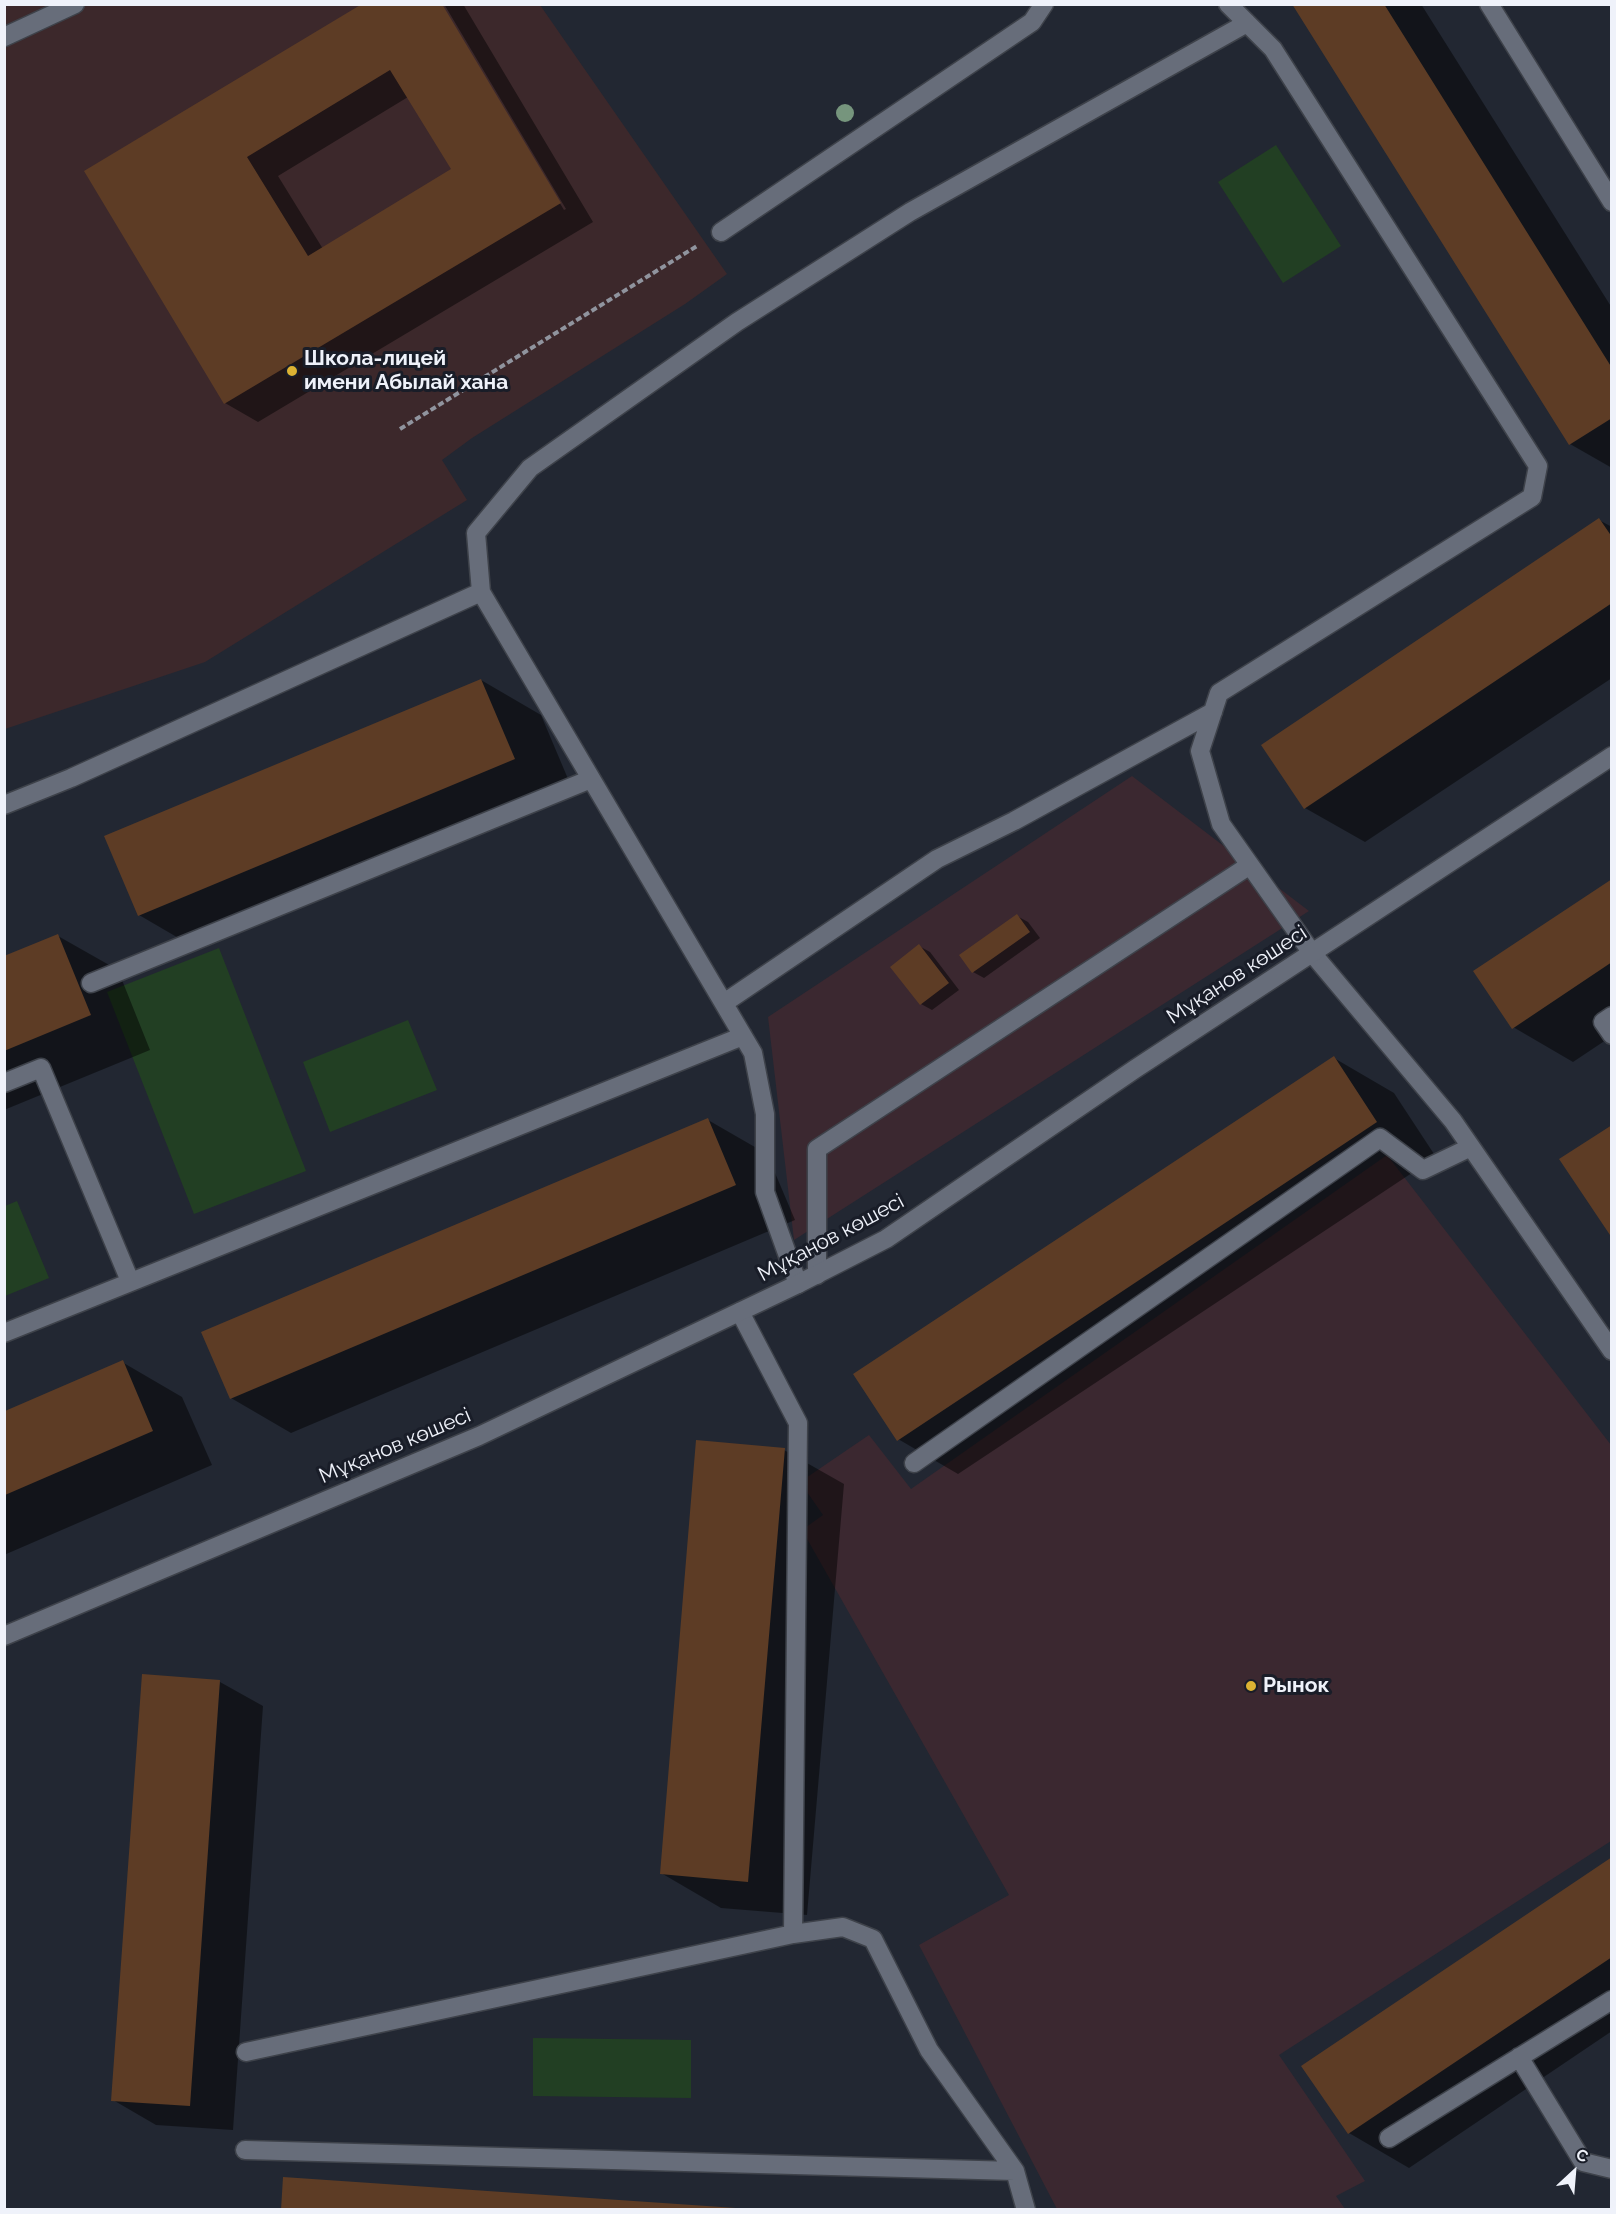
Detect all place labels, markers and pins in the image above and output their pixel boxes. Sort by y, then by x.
place label: Школа-лицей имени Абылай хана [304,346,508,396]
marker: Школа-лицей имени Абылай хана [285,364,299,378]
place label: Рынок [1263,1673,1329,1699]
marker: Рынок [1244,1679,1258,1693]

